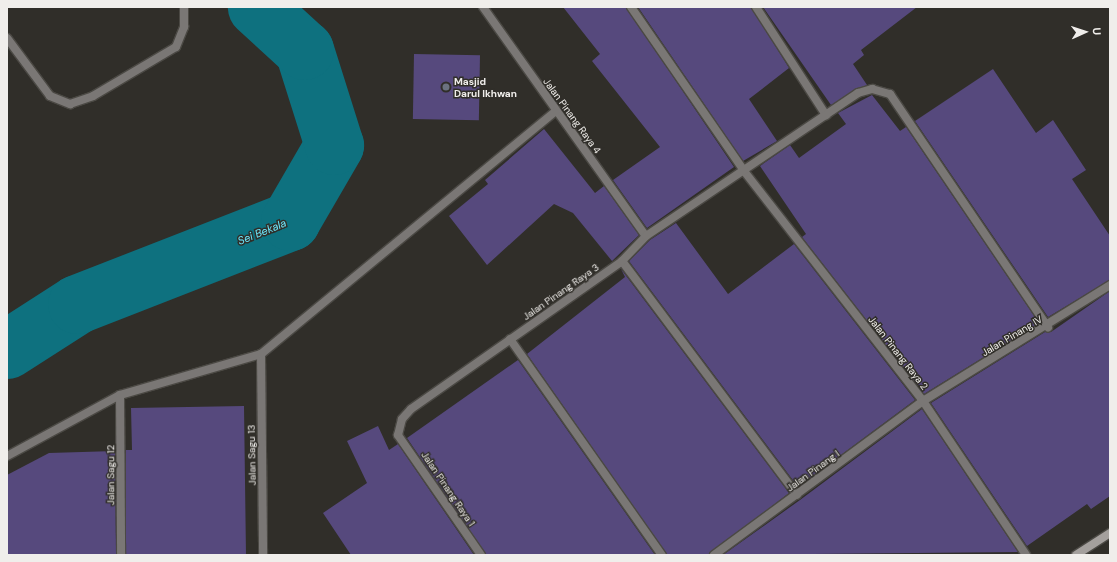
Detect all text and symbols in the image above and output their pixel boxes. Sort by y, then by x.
north arrow [1065,12,1105,52]
text: U [1090,27,1104,35]
place label: Masjid Darul Ikhwan [454,75,517,98]
street label: Jalan Pinang Raya 4 [541,76,603,156]
marker: Masjid Darul Ikhwan [441,82,451,92]
water label: Sei Bekala [236,216,288,248]
street label: Jalan Pinang Raya 3 [521,261,601,323]
street label: Jalan Pinang IV [979,313,1045,359]
street label: Jalan Pinang Raya 2 [866,314,930,392]
street label: Jalan Sagu 13 [245,425,259,485]
street label: Jalan Sagu 12 [105,445,117,505]
street label: Jalan Pinang I [784,448,842,494]
street label: Jalan Pinang Raya 1 [419,449,477,529]

